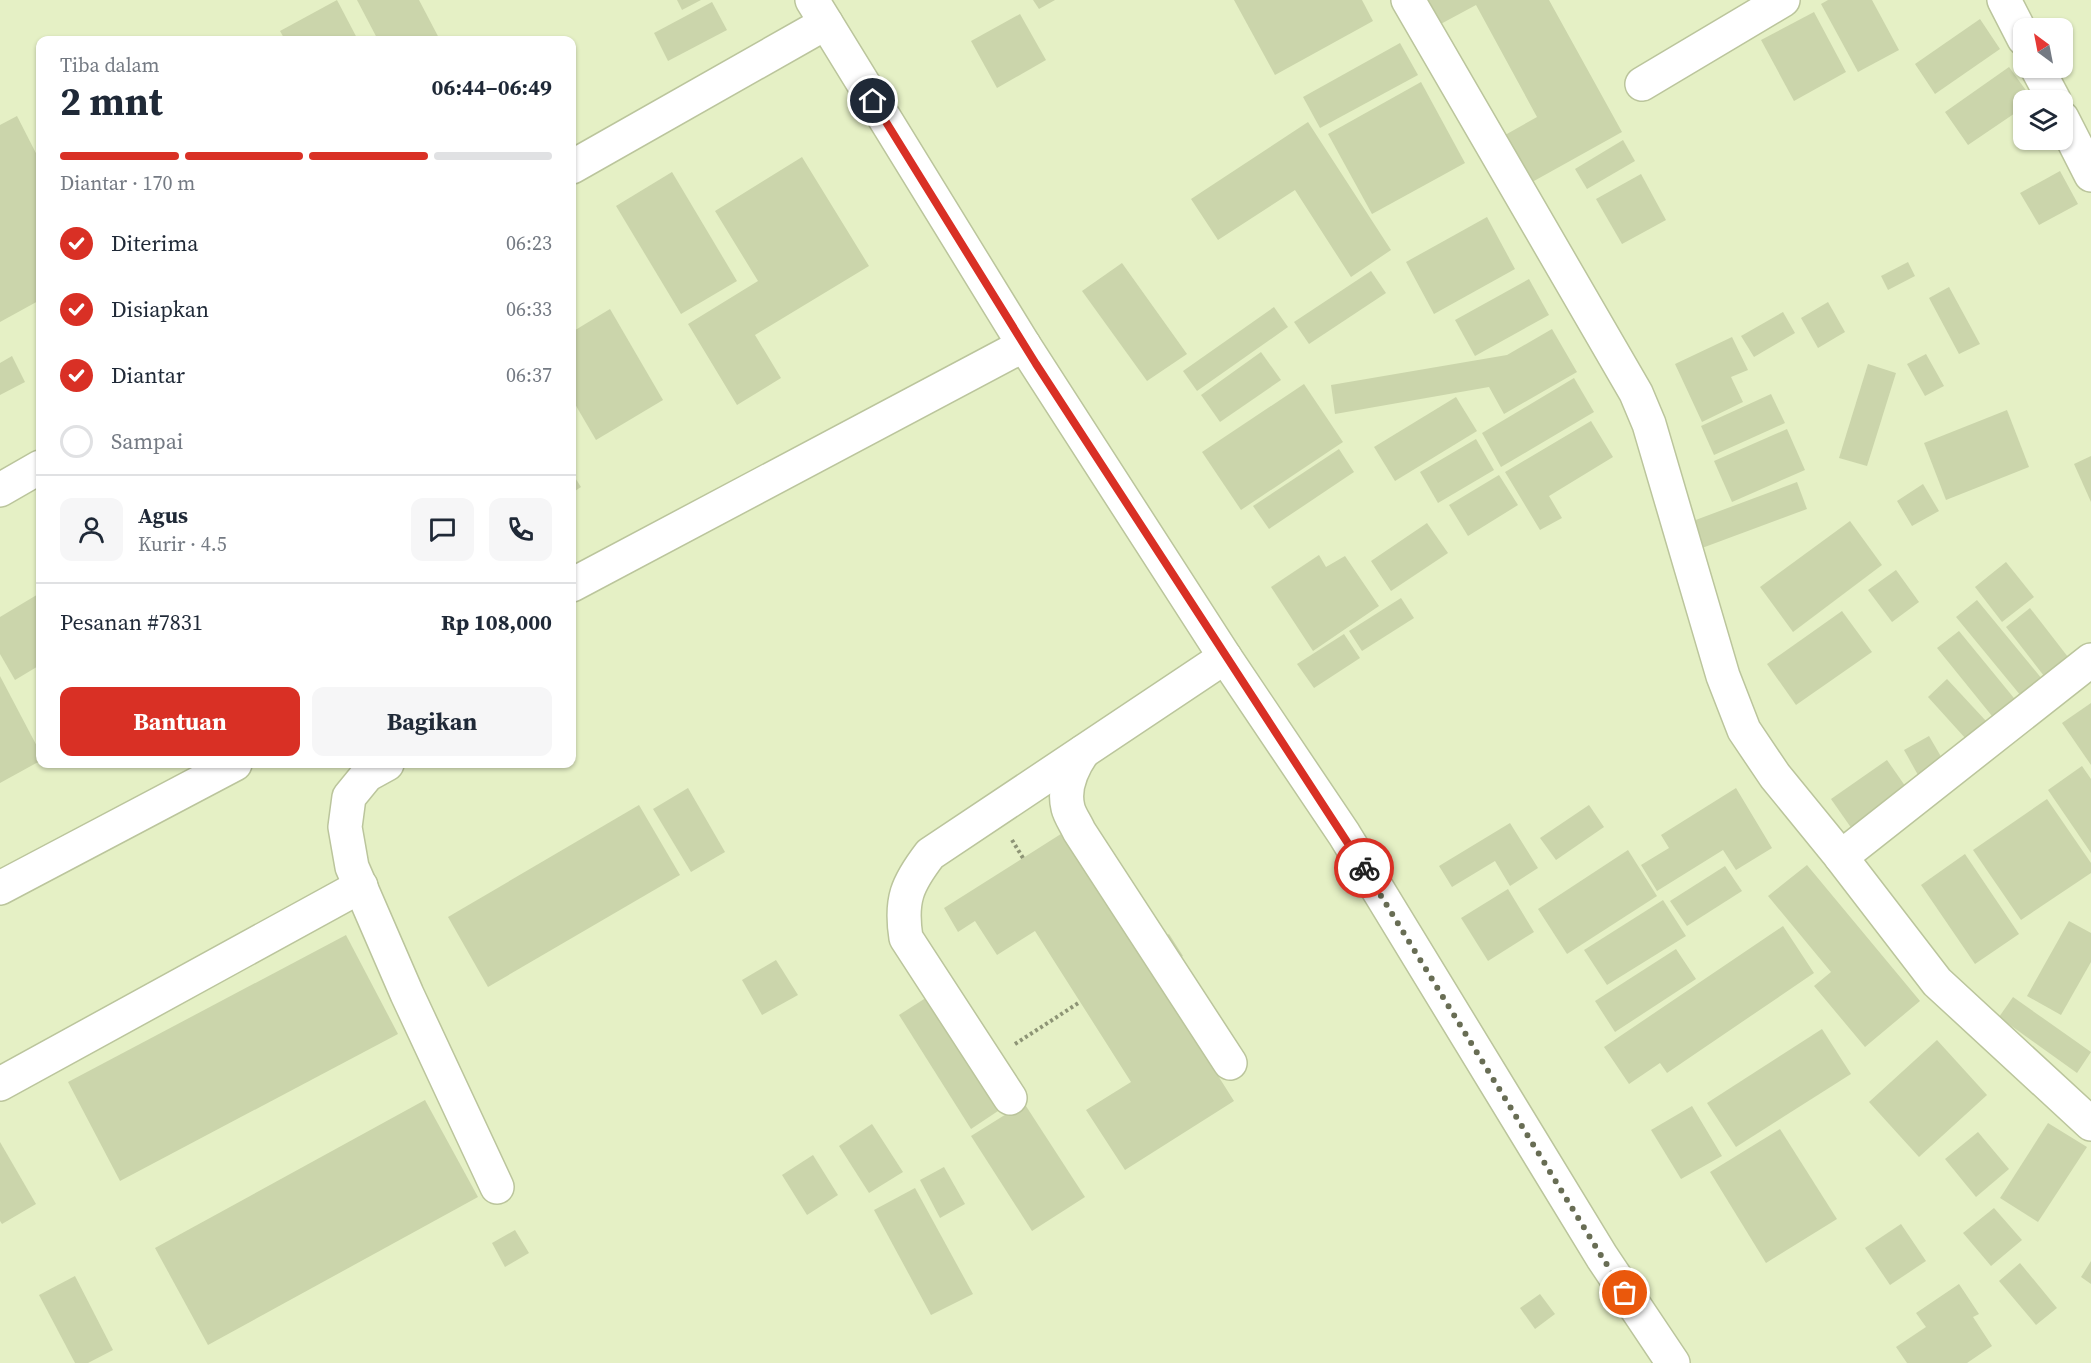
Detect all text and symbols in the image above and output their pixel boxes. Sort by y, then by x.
north arrow [2013,18,2073,78]
map controls [2013,18,2073,150]
text: Tiba dalam [60,51,160,79]
text: 06:44–06:49 [432,72,552,102]
text: 2 mnt [60,75,163,128]
pin [847,75,898,126]
icon: home [856,84,889,117]
button: layers [2013,90,2073,150]
text: Diantar · 170 m [60,169,195,197]
icon: check [60,227,93,260]
text: Diterima [111,228,198,258]
text: 06:23 [506,229,552,257]
icon: check [60,293,93,326]
text: Disiapkan [111,294,209,324]
text: 06:33 [506,295,552,323]
icon: check [60,359,93,392]
text: Diantar [111,360,185,390]
text: 06:37 [506,361,552,389]
text: Sampai [111,426,183,456]
button: person [60,498,123,561]
button: chat [411,498,474,561]
button: phone [489,498,552,561]
text: Agus [138,500,188,530]
text: Kurir · 4.5 [138,530,227,558]
text: Pesanan #7831 [60,607,203,637]
text: Rp 108,000 [441,607,552,637]
button: Bantuan [60,687,300,756]
button: Bagikan [312,687,552,756]
courier [1334,838,1394,898]
icon: bike [1348,852,1381,885]
pin [1599,1267,1650,1318]
icon: bag [1608,1276,1641,1309]

